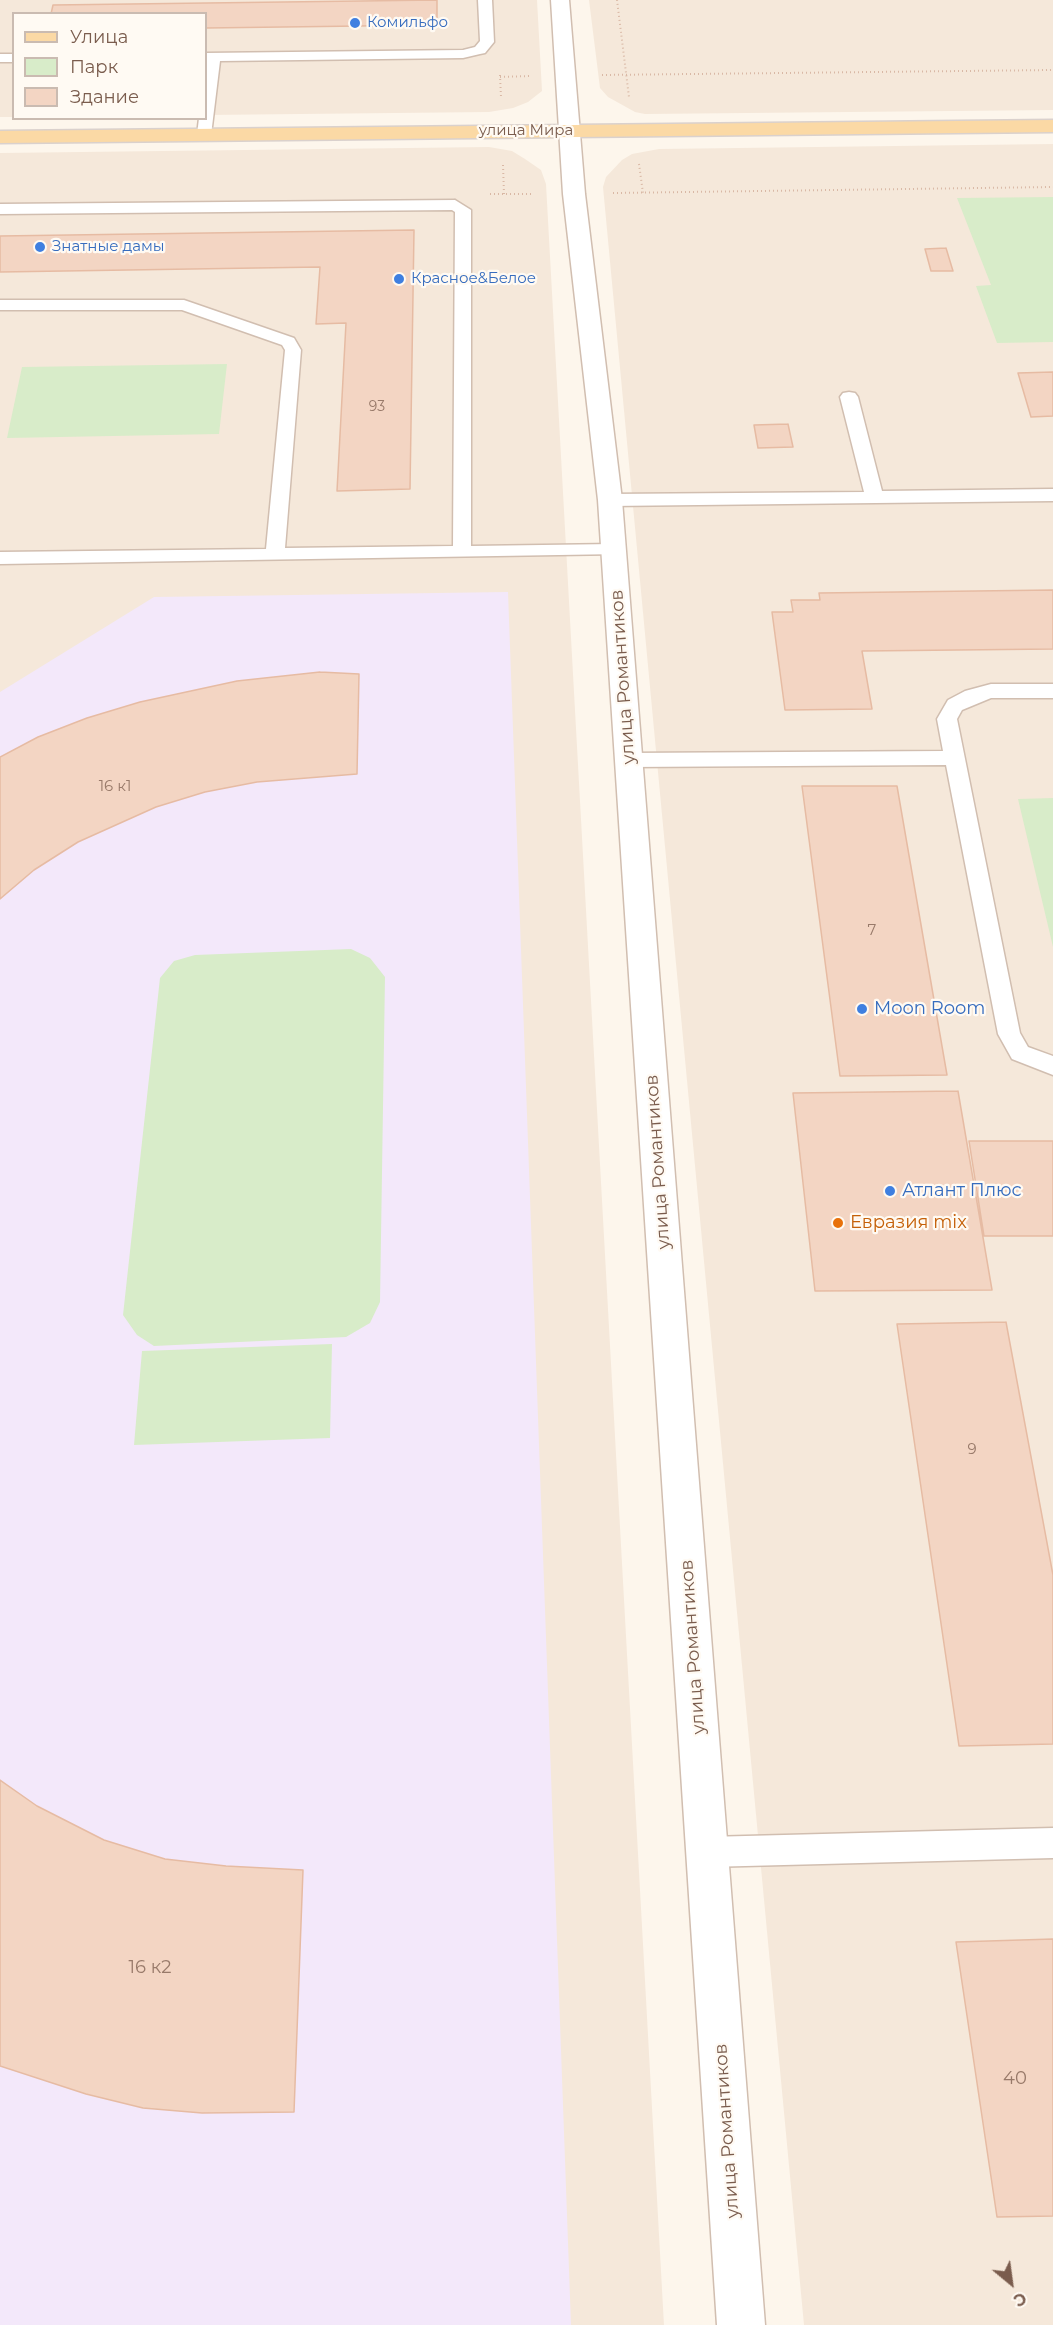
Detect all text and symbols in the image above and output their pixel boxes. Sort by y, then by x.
legend [12,12,207,120]
place label: Комильфо [367,14,448,32]
marker: Комильфо [348,16,362,30]
text: Улица [70,26,128,48]
text: Парк [70,56,118,78]
text: Здание [70,86,139,108]
street label: улица Мира [479,122,573,140]
place label: Знатные дамы [52,238,165,256]
marker: Знатные дамы [33,240,47,254]
place label: Красное&Белое [411,270,536,288]
marker: Красное&Белое [392,272,406,286]
house number: 93 [369,399,385,415]
street label: улица Романтиков [606,589,640,765]
house number: 16 к1 [99,778,131,796]
house number: 7 [868,922,876,940]
place label: Moon Room [874,998,985,1020]
marker: Moon Room [855,1002,869,1016]
street label: улица Романтиков [641,1074,675,1250]
place label: Атлант Плюс [902,1180,1022,1202]
marker: Атлант Плюс [883,1184,897,1198]
place label: Евразия mix [850,1212,967,1234]
marker: Евразия mix [831,1216,845,1230]
house number: 9 [967,1441,977,1459]
street label: улица Романтиков [676,1559,710,1735]
house number: 16 к2 [129,1957,171,1979]
street label: улица Романтиков [710,2043,744,2219]
house number: 40 [1003,2068,1027,2090]
north arrow [981,2253,1041,2313]
text: С [1010,2288,1030,2310]

